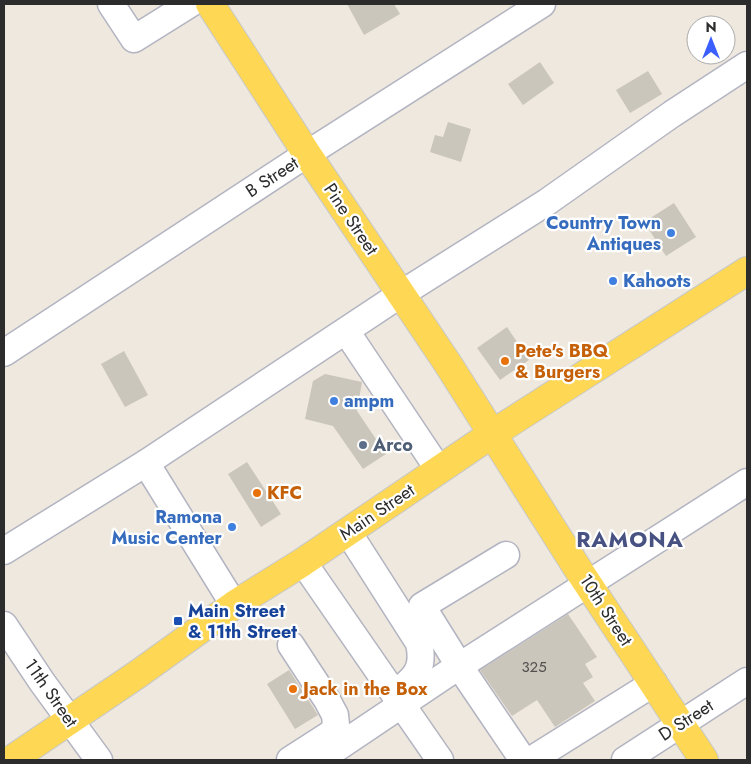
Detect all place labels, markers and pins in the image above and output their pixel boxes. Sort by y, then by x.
place label: Country Town Antiques [546,210,661,257]
marker: Country Town Antiques [665,227,677,239]
place label: Kahoots [623,268,691,294]
marker: Kahoots [607,275,619,287]
place label: Pete's BBQ & Burgers [515,338,609,385]
marker: Pete's BBQ & Burgers [499,355,511,367]
place label: ampm [344,388,394,414]
marker: ampm [328,395,340,407]
place label: Arco [372,432,413,458]
marker: Arco [357,439,369,451]
place label: KFC [267,480,302,506]
marker: KFC [251,487,263,499]
place label: Ramona Music Center [111,504,223,551]
marker: Ramona Music Center [226,521,238,533]
place label: Main Street & 11th Street [188,598,297,645]
marker: Main Street & 11th Street [172,615,184,627]
place label: Jack in the Box [300,676,428,702]
marker: Jack in the Box [287,683,299,695]

